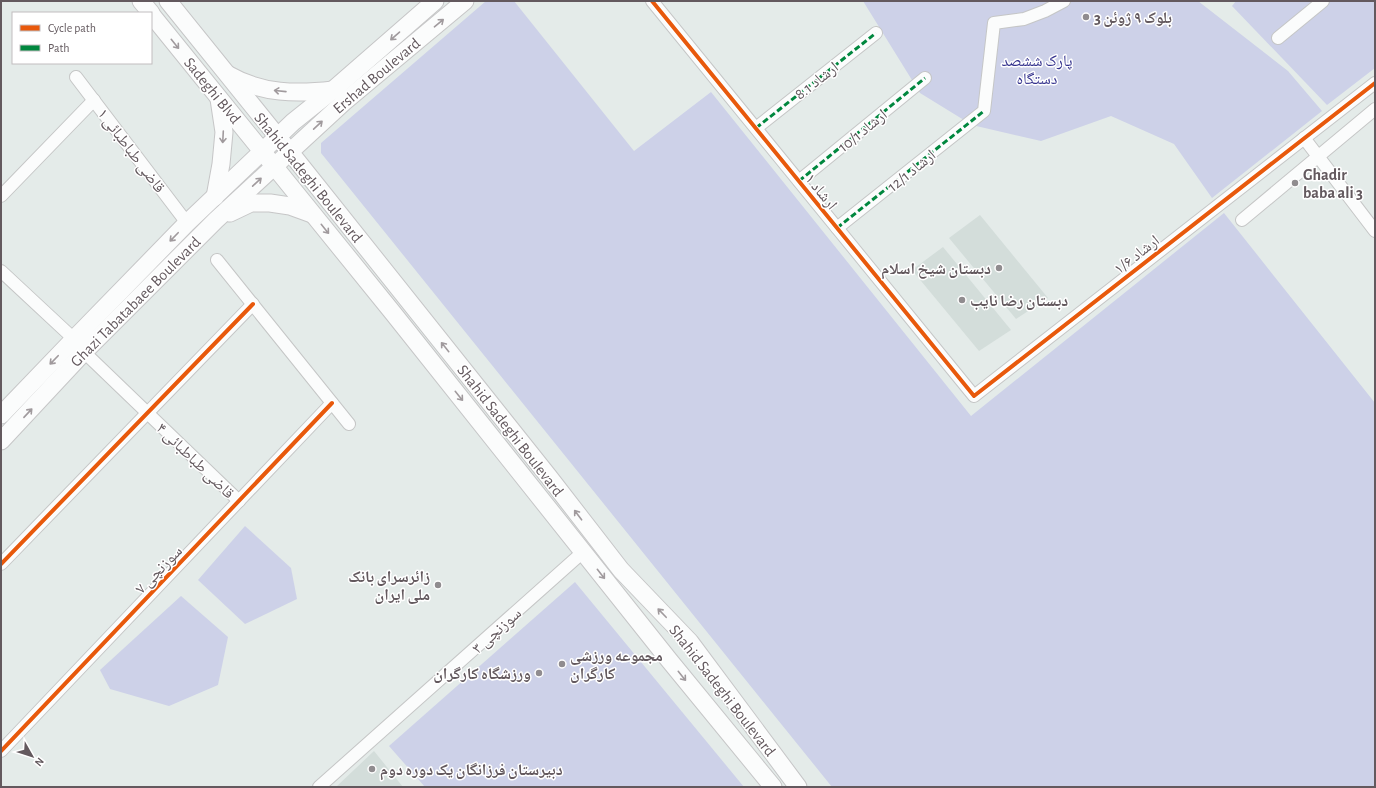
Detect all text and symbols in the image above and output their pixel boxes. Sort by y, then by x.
place label: بلوک ۹ ژوئن 3 [1094,10,1172,27]
legend [12,12,152,64]
marker: بلوک ۹ ژوئن 3 [1081,12,1091,22]
one-way arrow [433,18,444,27]
text: Cycle path [48,22,96,35]
one-way arrow [390,31,400,40]
street label: Ershad Boulevard [330,35,423,117]
one-way arrow [171,38,180,49]
text: Path [48,42,70,54]
park label: پارک‌ ششصد دستگاه [1001,53,1073,87]
street label: Sadeghi Blvd [181,54,244,127]
street label: ارشاد 8.1 [792,59,842,103]
one-way arrow [274,87,287,94]
street label: قاضی طباطبائی ۱ [93,106,168,197]
street label: ارشاد 10/1 [835,106,891,156]
street label: Shahid Sadeghi Boulevard [251,110,365,246]
one-way arrow [313,121,323,130]
one-way arrow [219,130,226,143]
street label: ارشاد 12/1 [885,147,939,196]
place label: Ghadir baba ali 3 [1303,167,1363,201]
street label: ارشاد ۱ [801,171,840,213]
one-way arrow [252,177,262,186]
marker: Ghadir baba ali 3 [1290,178,1300,188]
one-way arrow [321,224,329,235]
one-way arrow [169,232,179,242]
street label: ارشاد ۱/۶ [1111,232,1163,278]
street label: Ghazi Tabatabaee Boulevard [68,234,204,370]
place label: دبستان شیخ اسلام [881,261,991,280]
marker: دبستان شیخ اسلام [994,263,1004,273]
place label: دبستان رضا نایب [970,293,1068,310]
marker: دبستان رضا نایب [957,295,967,305]
one-way arrow [441,341,449,352]
one-way arrow [49,355,58,365]
street label: Shahid Sadeghi Boulevard [454,362,566,499]
one-way arrow [455,390,463,401]
one-way arrow [23,408,32,418]
street label: قاضی طباطبائی ۴ [152,420,237,503]
one-way arrow [573,509,582,520]
street label: سوزنچی ۷ [132,543,187,598]
place label: زائرسرای بانک ملی ایران [348,569,430,604]
one-way arrow [597,569,606,580]
marker: زائرسرای بانک ملی ایران [433,580,443,590]
street label: سوزنچی ۳ [469,605,526,658]
one-way arrow [657,608,667,618]
street label: Shahid Sadeghi Boulevard [666,622,778,759]
place label: مجموعه ورزشی کارگران [570,648,663,683]
marker: مجموعه ورزشی کارگران [557,659,567,669]
place label: ورزشگاه کارگران [433,666,531,683]
marker: ورزشگاه کارگران [534,668,544,678]
one-way arrow [678,670,687,681]
north arrow [12,736,52,776]
text: N [33,756,46,768]
place label: دبیرستان فرزانگان یک دوره دوم [380,762,563,781]
marker: دبیرستان فرزانگان یک دوره دوم [367,764,377,774]

